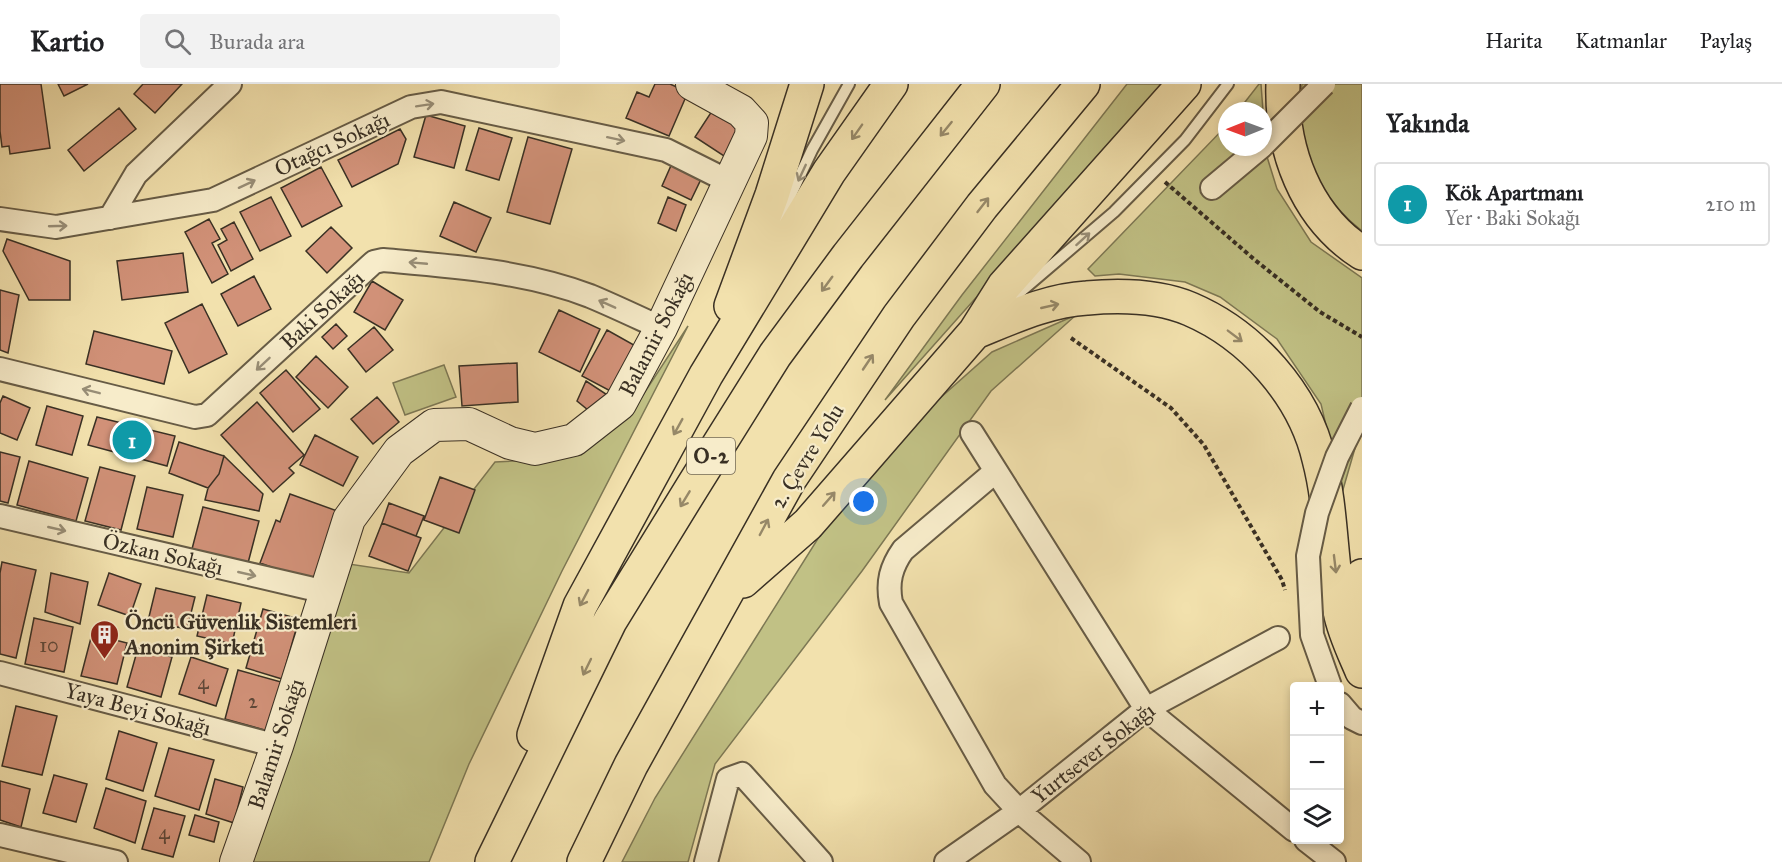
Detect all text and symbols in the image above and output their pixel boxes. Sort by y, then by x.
search box [140,14,560,68]
text: Kartio [30,24,104,59]
icon: search [161,25,194,58]
text: Burada ara [209,28,305,55]
text: Harita [1485,28,1542,54]
text: Katmanlar [1575,28,1667,54]
text: Paylaş [1700,28,1752,54]
one-way arrow [414,99,434,110]
north arrow [1218,102,1272,156]
street label: Otağcı Sokağı [270,106,394,182]
text: Yakında [1386,107,1469,139]
one-way arrow [939,121,953,136]
one-way arrow [851,123,863,140]
one-way arrow [605,134,625,145]
one-way arrow [795,163,807,181]
one-way arrow [237,177,255,189]
text: Kök Apartmanı [1445,179,1583,206]
text: 1 [1404,192,1411,216]
text: 210 m [1706,192,1756,216]
one-way arrow [977,197,990,213]
text: Yer · Baki Sokağı [1445,206,1580,230]
one-way arrow [48,220,67,231]
one-way arrow [1075,232,1090,246]
one-way arrow [408,257,428,268]
street label: Baki Sokağı [275,265,369,355]
street label: Balamir Sokağı [613,267,699,401]
one-way arrow [821,276,834,292]
one-way arrow [599,298,617,309]
one-way arrow [1040,299,1059,311]
one-way arrow [1227,329,1243,342]
one-way arrow [861,353,874,370]
one-way arrow [255,357,270,372]
one-way arrow [82,385,101,397]
street label: 2. Çevre Yolu [764,398,850,513]
pin: 1 [112,418,152,462]
one-way arrow [671,418,683,435]
road number: O-2 [687,438,735,474]
your location [849,487,878,516]
one-way arrow [678,490,690,507]
one-way arrow [822,492,836,507]
one-way arrow [759,518,770,536]
one-way arrow [47,524,66,536]
street label: Özkan Sokağı [100,527,226,581]
one-way arrow [1329,553,1340,573]
one-way arrow [237,568,256,580]
one-way arrow [578,589,590,606]
place label: Öncü Güvenlik Sistemleri Anonim Şirketi [123,608,358,660]
building icon: Öncü Güvenlik Sistemleri Anonim Şirketi [88,618,120,660]
house number: 10 [39,633,59,657]
one-way arrow [581,658,592,676]
house number: 4 [197,670,209,694]
street label: Balamir Sokağı [242,675,310,813]
street label: Yaya Beyi Sokağı [62,677,214,741]
map controls [1290,682,1344,844]
button: + [1290,682,1344,736]
house number: 2 [248,689,258,713]
street label: Yurtsever Sokağı [1026,696,1160,810]
button: − [1290,736,1344,790]
button: layers [1290,790,1344,844]
house number: 4 [158,820,170,844]

